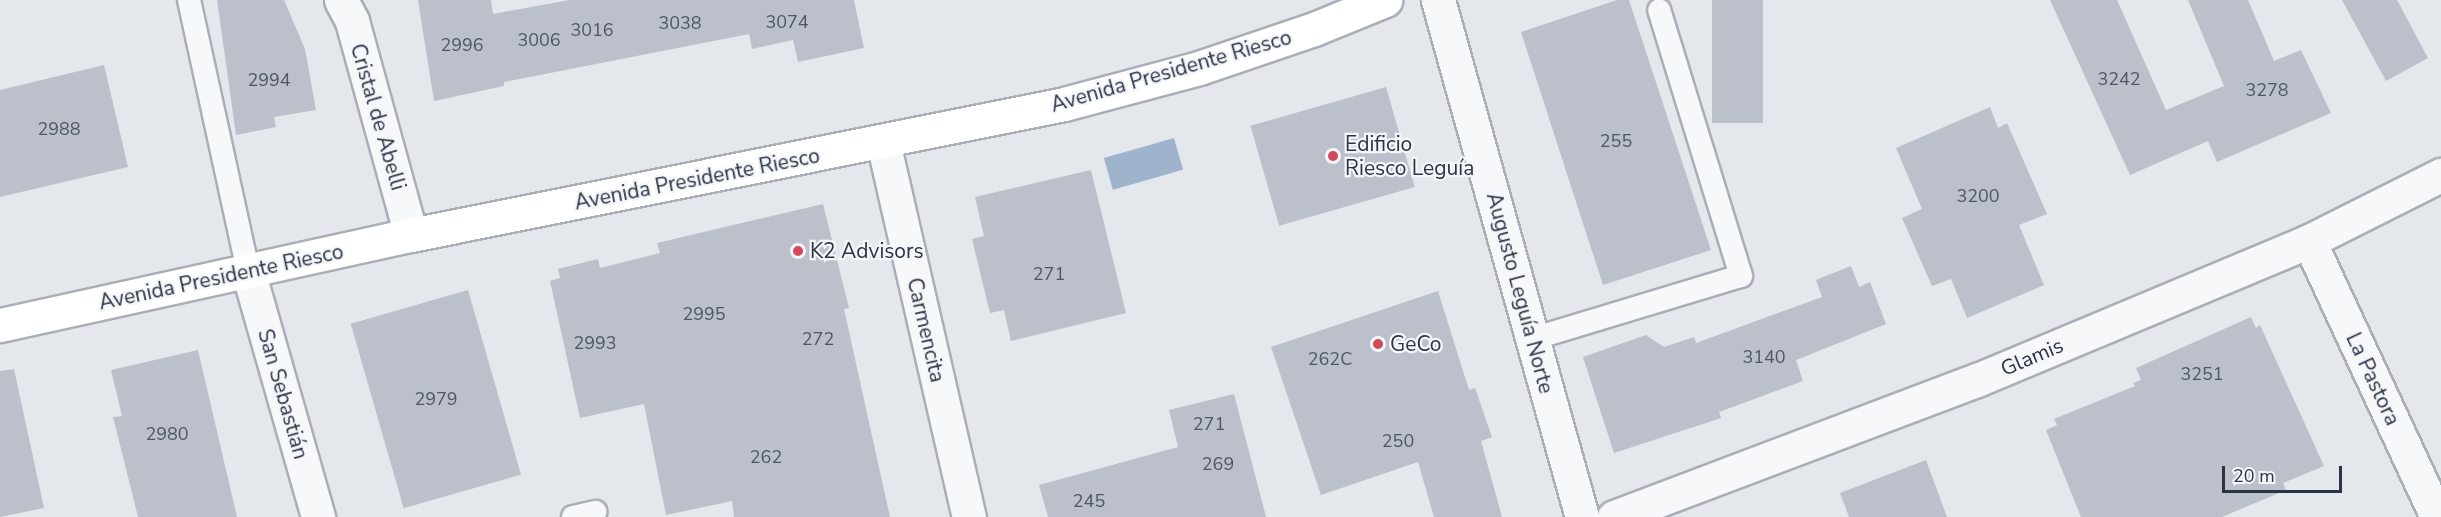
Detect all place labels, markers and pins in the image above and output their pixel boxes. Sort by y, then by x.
place label: Edificio Riesco Leguía [1345,131,1474,181]
marker: Edificio Riesco Leguía [1326,149,1340,163]
place label: K2 Advisors [810,238,924,264]
marker: K2 Advisors [791,244,805,258]
place label: GeCo [1390,331,1441,357]
marker: GeCo [1371,337,1385,351]

